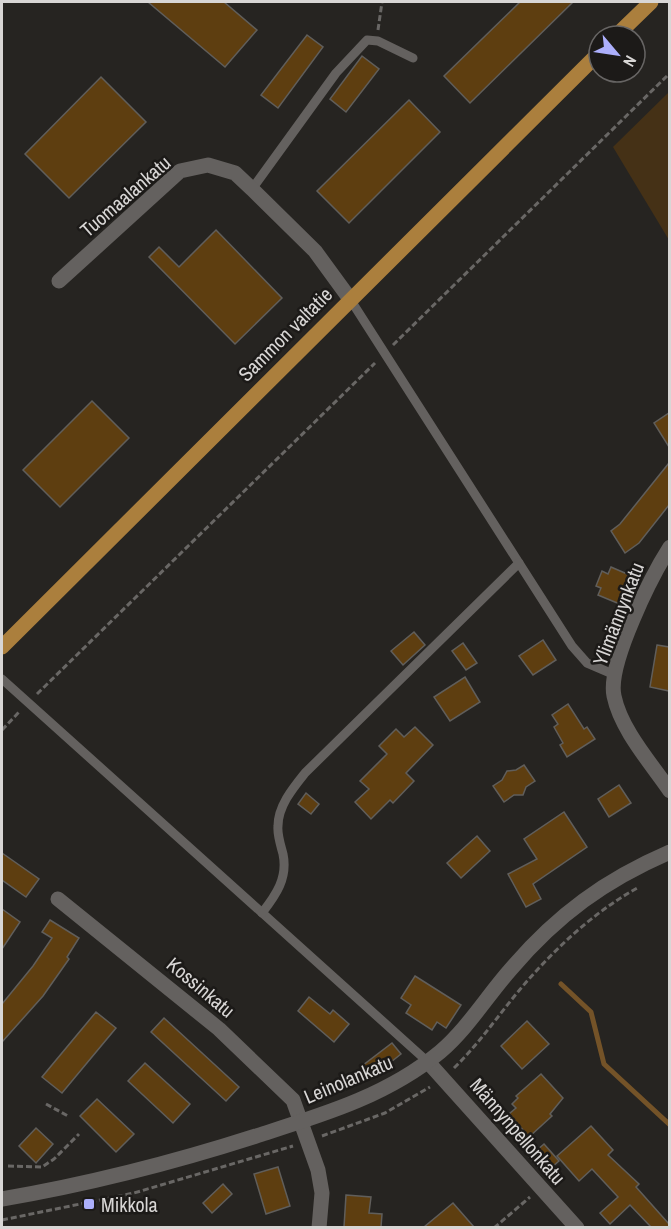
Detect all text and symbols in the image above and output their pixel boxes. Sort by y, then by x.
north arrow [587,24,647,84]
text: N [618,52,642,71]
street label: Tuomaalankatu [74,149,176,243]
street label: Sammon valtatie [232,281,338,387]
street label: Ylimännynkatu [586,559,650,669]
street label: Kossinkatu [161,951,241,1023]
street label: Leinolankatu [299,1048,397,1110]
street label: Männynpellonkatu [464,1072,572,1190]
place label: Mikkola [101,1191,158,1218]
marker: Mikkola [82,1197,96,1211]

